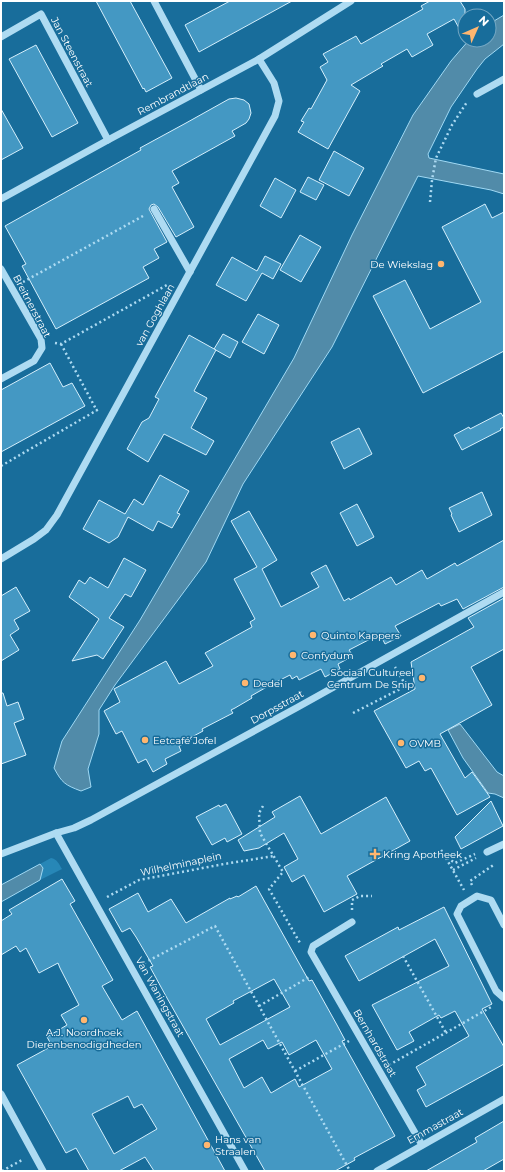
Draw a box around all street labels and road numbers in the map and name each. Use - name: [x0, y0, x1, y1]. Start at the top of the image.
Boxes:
- street label: Jan Steenstraat: [48, 14, 96, 89]
- street label: Rembrandtlaan: [135, 70, 211, 118]
- street label: Breitnerstraat: [10, 272, 54, 340]
- street label: van Goghlaan: [132, 282, 178, 348]
- street label: Dorpsstraat: [248, 687, 306, 727]
- street label: Wilhelminaplein: [139, 849, 223, 879]
- street label: Van Waningstraat: [133, 955, 187, 1039]
- street label: Bernhardstraat: [350, 1007, 400, 1079]
- street label: Emmastraat: [405, 1105, 465, 1147]

